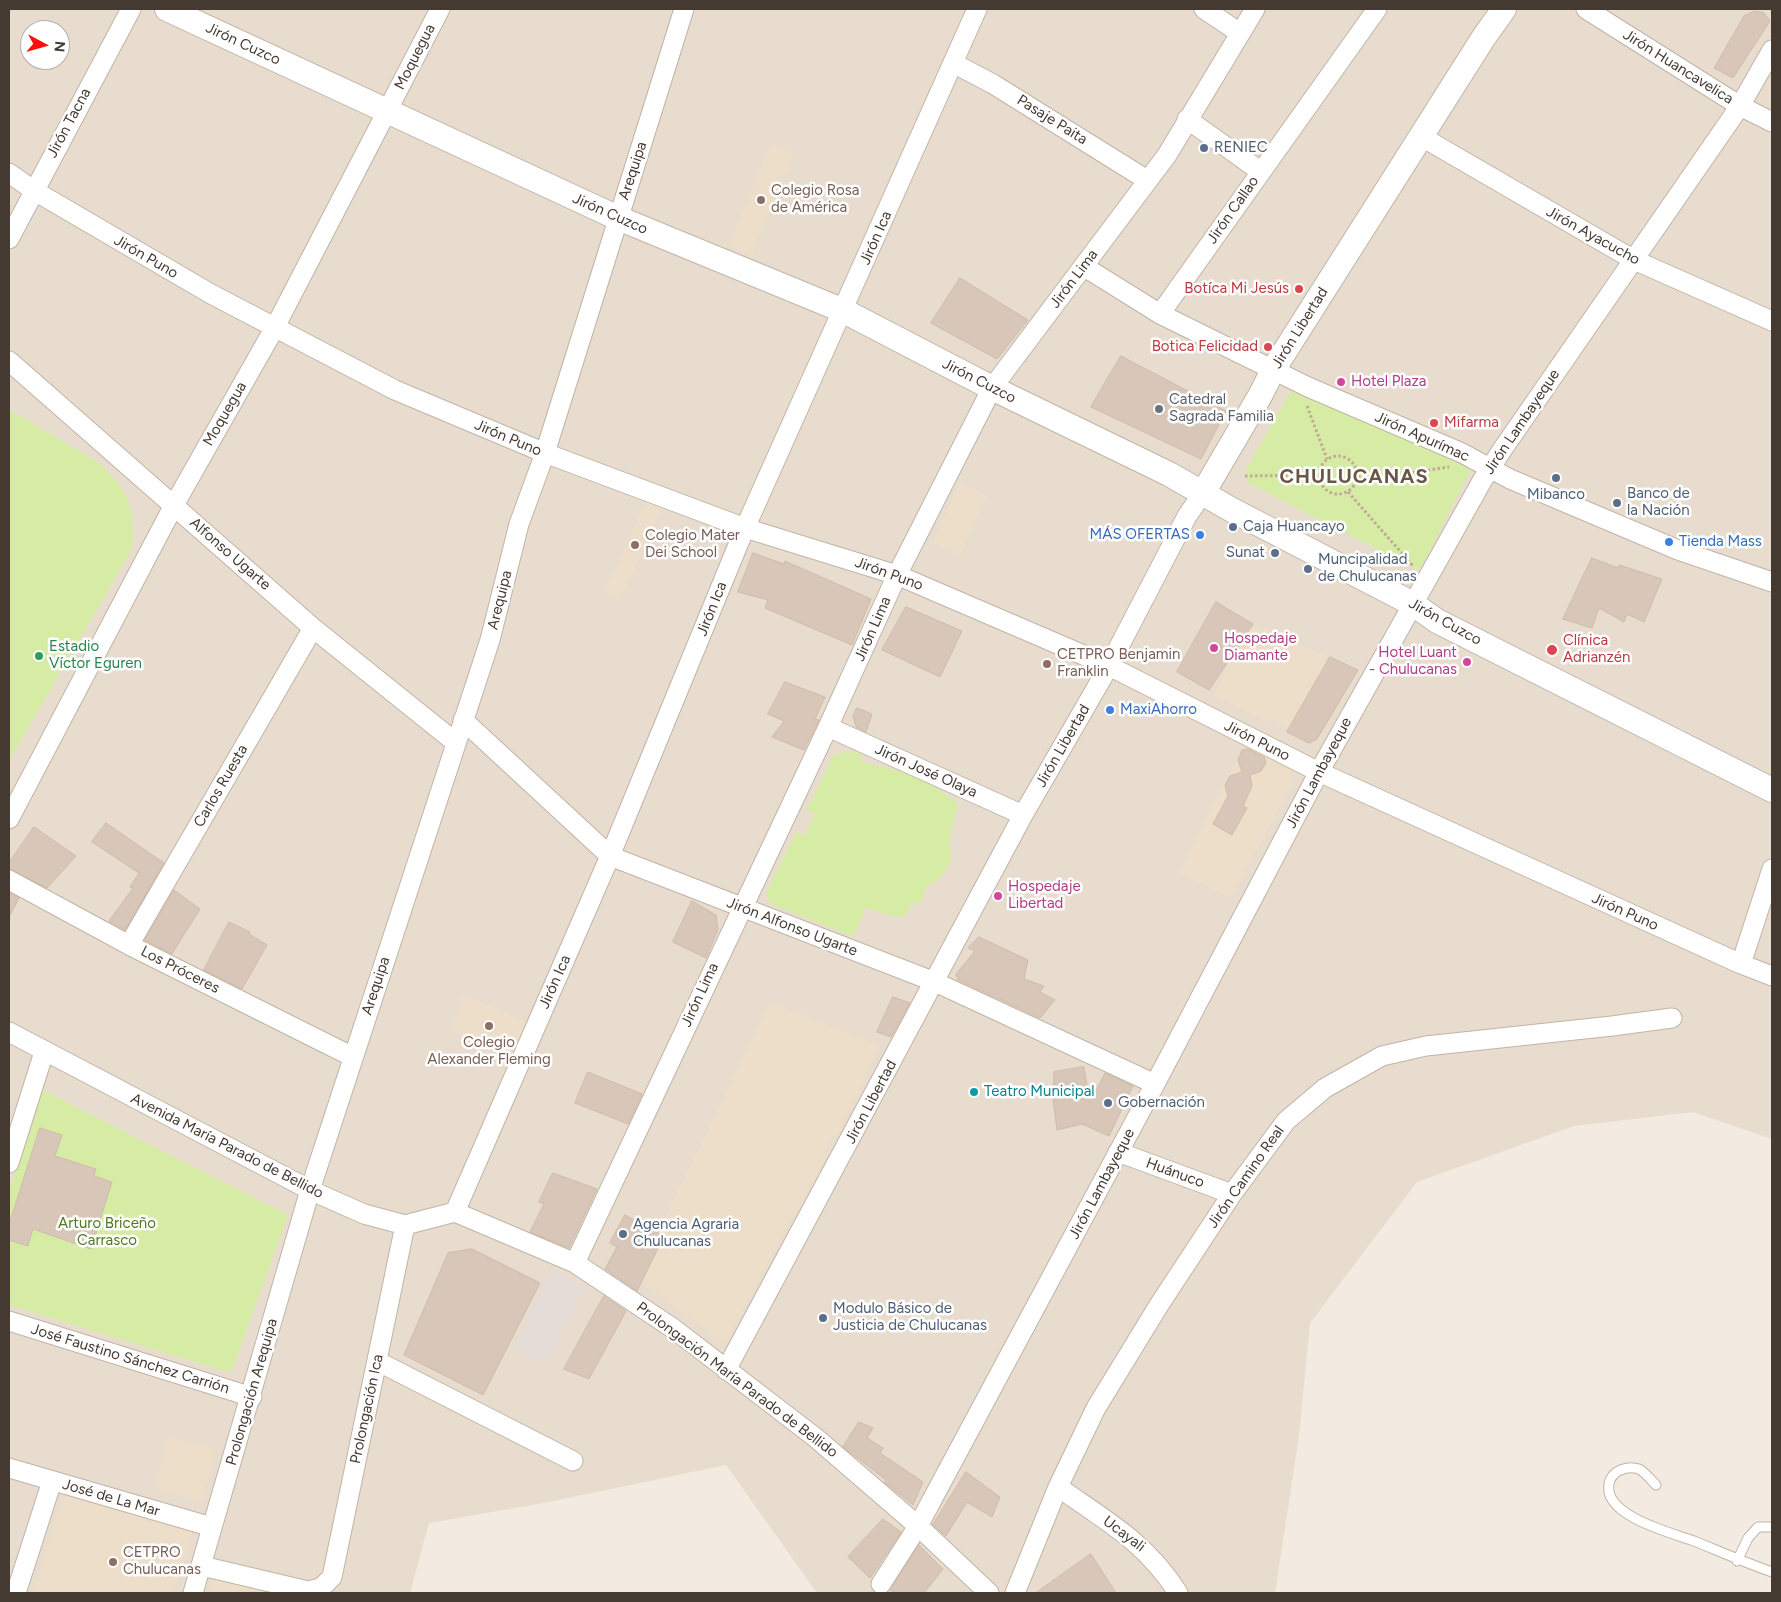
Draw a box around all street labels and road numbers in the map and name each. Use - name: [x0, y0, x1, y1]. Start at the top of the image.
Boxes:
- street label: Jirón Cuzco: [203, 19, 283, 69]
- street label: Moquegua: [391, 21, 439, 93]
- street label: Jirón Huancavelica: [1619, 26, 1737, 108]
- street label: Jirón Tacna: [43, 85, 95, 161]
- street label: Pasaje Paita: [1013, 91, 1091, 149]
- street label: Arequipa: [615, 139, 651, 203]
- street label: Jirón Callao: [1203, 173, 1263, 247]
- street label: Jirón Cuzco: [570, 189, 650, 239]
- street label: Jirón Ayacucho: [1543, 203, 1643, 269]
- street label: Jirón Ica: [856, 208, 896, 268]
- street label: Jirón Puno: [111, 231, 181, 283]
- street label: Jirón Lima: [1046, 246, 1102, 312]
- street label: Jirón Libertad: [1268, 284, 1332, 372]
- street label: Jirón Cuzco: [939, 355, 1019, 407]
- street label: Jirón Lambayeque: [1480, 366, 1564, 478]
- street label: Moquegua: [199, 379, 251, 449]
- street label: Jirón Apurímac: [1372, 408, 1472, 466]
- street label: Jirón Puno: [472, 416, 544, 460]
- street label: Alfonso Ugarte: [186, 514, 274, 594]
- street label: Jirón Puno: [853, 553, 925, 595]
- street label: Arequipa: [484, 568, 516, 632]
- street label: Jirón Ica: [693, 579, 731, 639]
- street label: Jirón Lima: [851, 594, 895, 664]
- street label: Jirón Cuzco: [1405, 595, 1485, 649]
- street label: Jirón Libertad: [1032, 701, 1094, 791]
- street label: Jirón Lambayeque: [1282, 715, 1356, 831]
- street label: Jirón Puno: [1221, 717, 1293, 765]
- street label: Jirón José Olaya: [872, 740, 980, 802]
- street label: Carlos Ruesta: [190, 741, 252, 831]
- street label: Jirón Puno: [1589, 889, 1661, 935]
- street label: Jirón Alfonso Ugarte: [724, 894, 860, 960]
- street label: Los Próceres: [138, 942, 222, 998]
- street label: Jirón Ica: [535, 952, 575, 1012]
- street label: Arequipa: [358, 954, 394, 1018]
- street label: Jirón Lima: [677, 960, 723, 1030]
- street label: Jirón Libertad: [841, 1057, 901, 1147]
- street label: Avenida María Parado de Bellido: [128, 1089, 326, 1203]
- street label: Jirón Camino Real: [1204, 1122, 1288, 1232]
- street label: Jirón Lambayeque: [1065, 1126, 1139, 1242]
- street label: Huánuco: [1143, 1154, 1207, 1192]
- street label: Prolongación María Parado de Bellido: [633, 1298, 841, 1462]
- street label: Prolongación Arequipa: [222, 1316, 282, 1468]
- street label: José Faustino Sánchez Carrión: [29, 1320, 231, 1398]
- street label: Prolongación Ica: [347, 1353, 387, 1465]
- street label: José de La Mar: [60, 1475, 162, 1521]
- street label: Ucayali: [1099, 1512, 1149, 1556]

